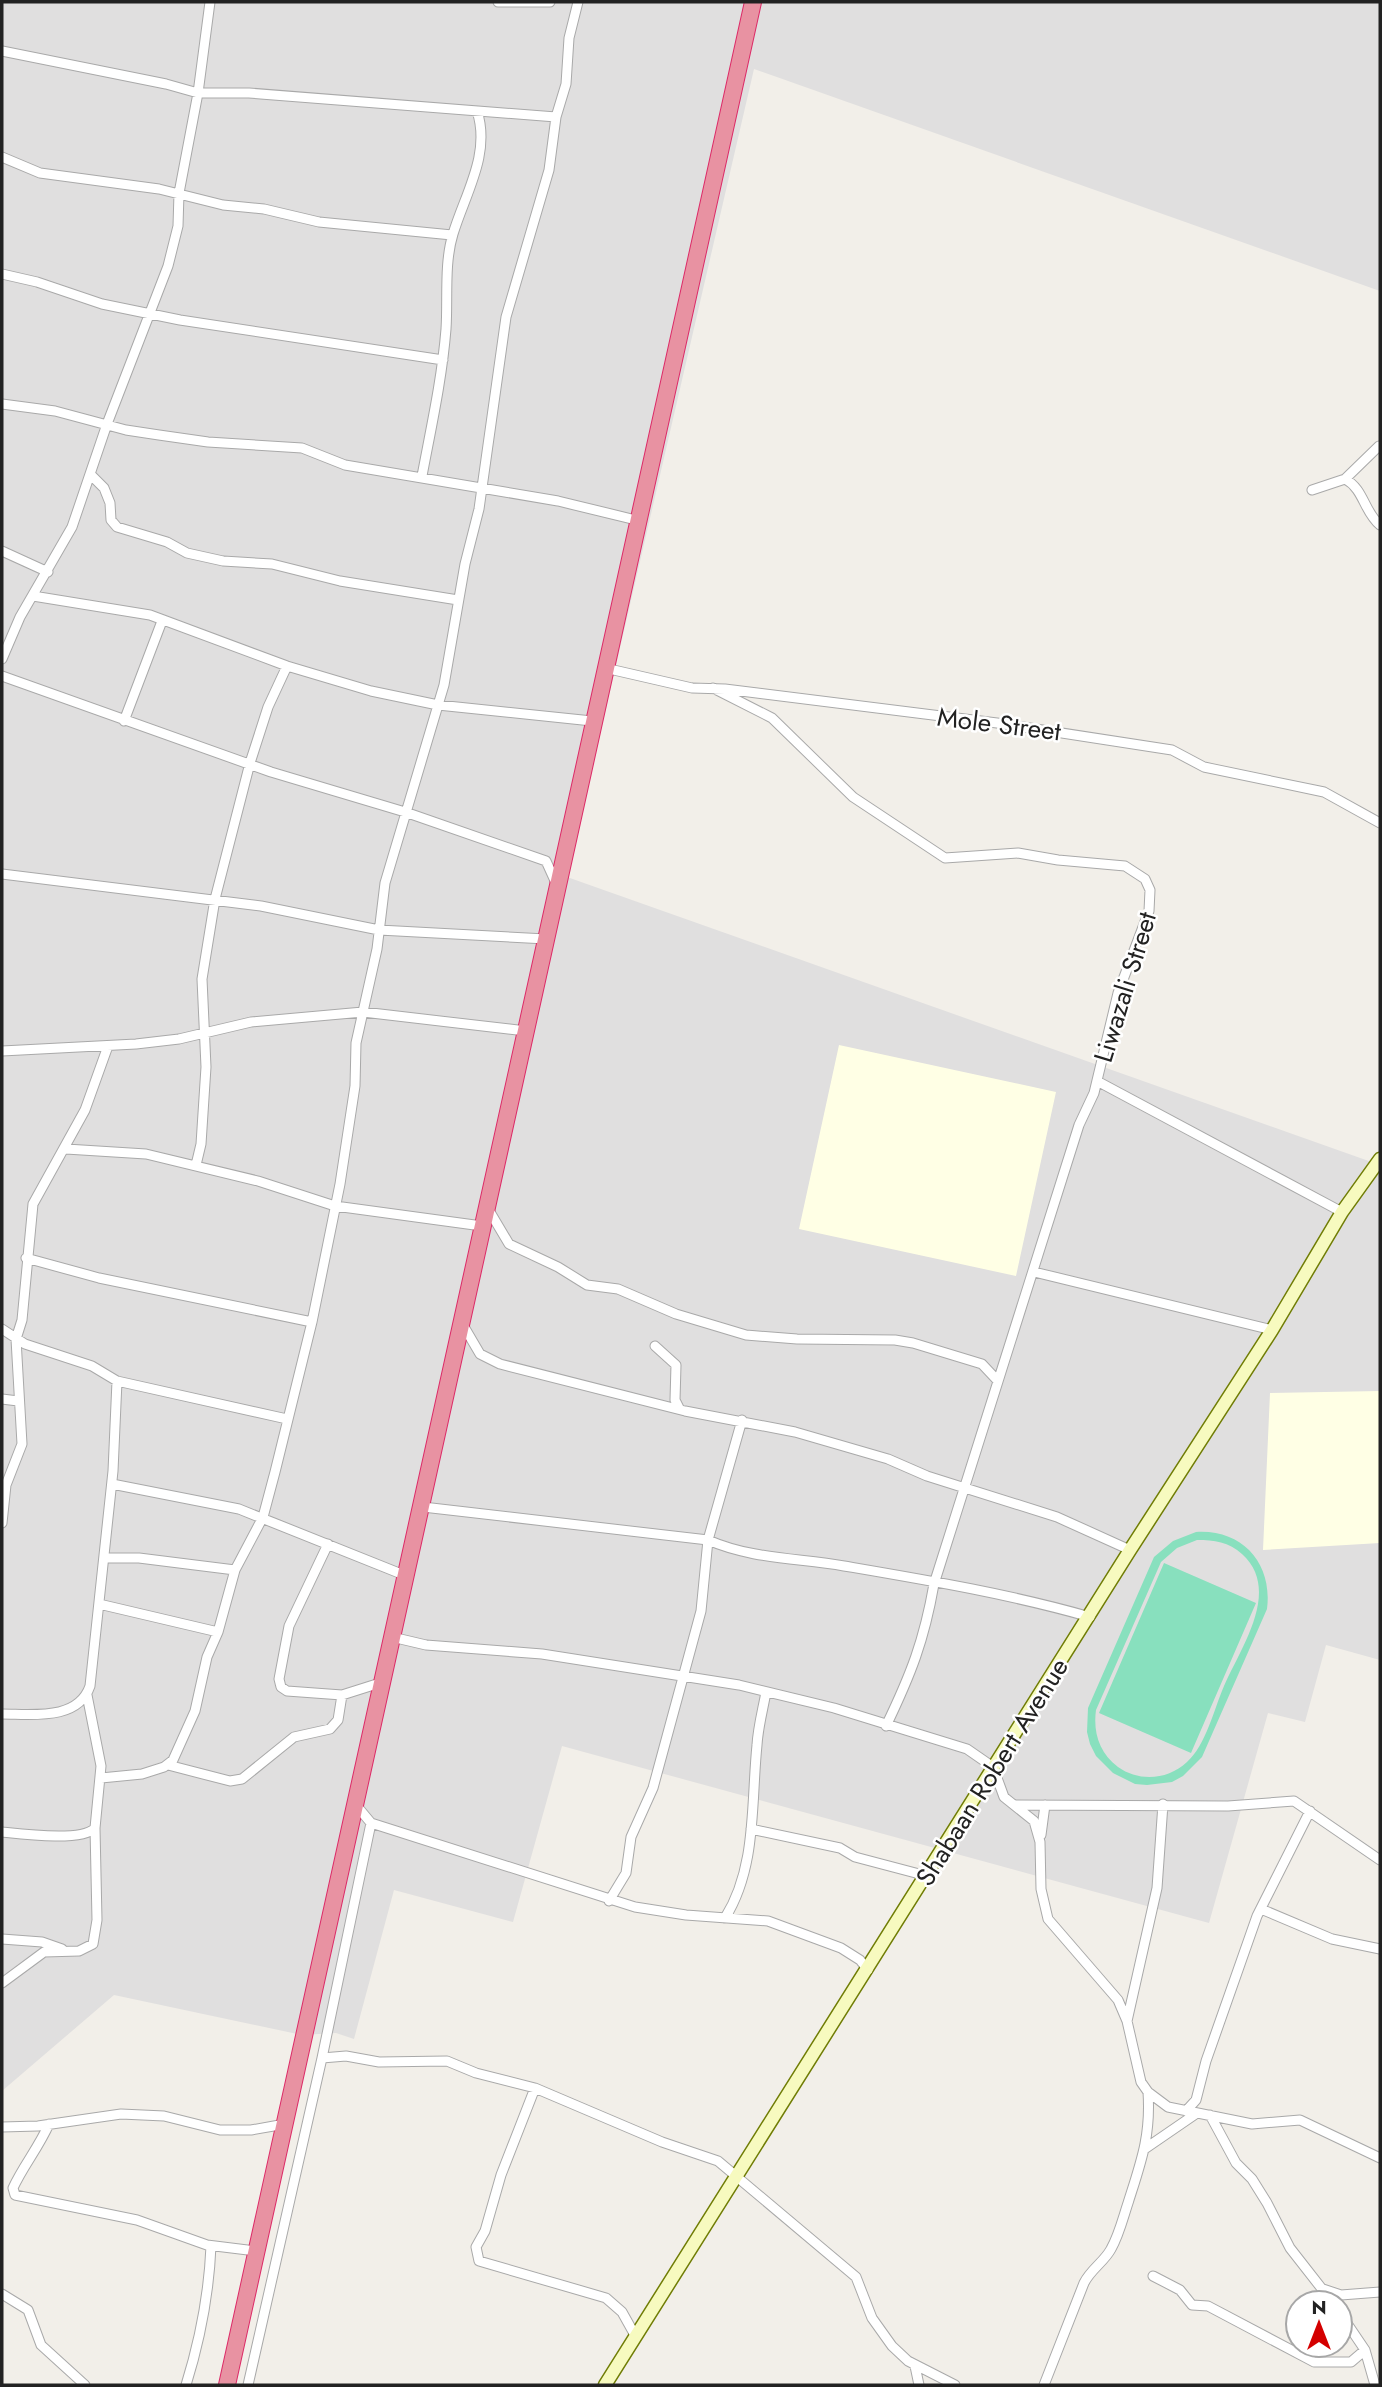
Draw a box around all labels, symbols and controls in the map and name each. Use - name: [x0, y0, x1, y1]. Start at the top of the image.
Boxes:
- street label: Mole Street: [935, 698, 1064, 751]
- street label: Liwazali Street: [1084, 906, 1166, 1067]
- street label: Shabaan Robert Avenue: [906, 1651, 1078, 1893]
- north arrow: [1284, 2289, 1354, 2359]
- text: N: [1311, 2294, 1327, 2321]

